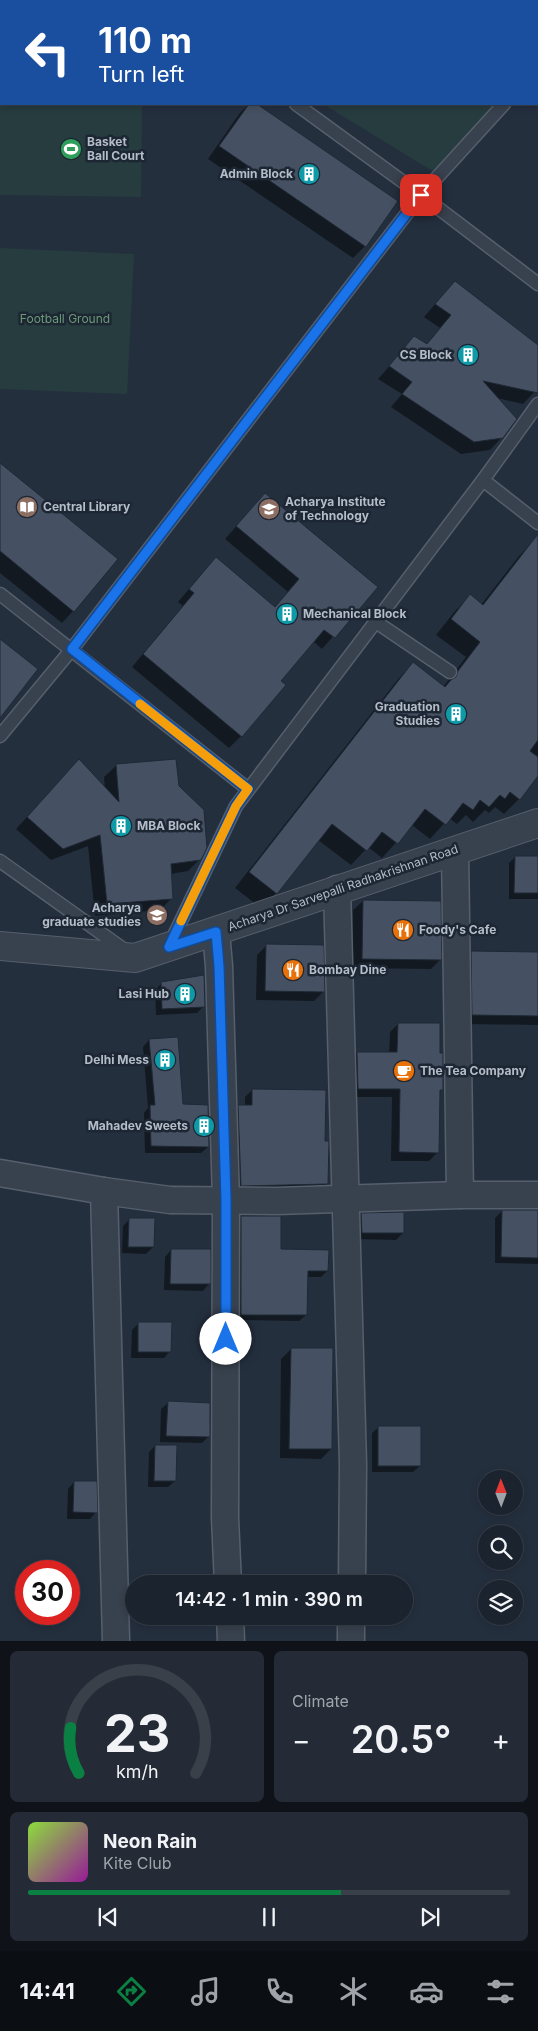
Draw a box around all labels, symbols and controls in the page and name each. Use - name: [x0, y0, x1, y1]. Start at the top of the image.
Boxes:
- text: 110 m: [98, 19, 192, 61]
- icon: left: [15, 20, 80, 85]
- text: Turn left: [98, 61, 184, 87]
- place label: Basket Ball Court: [87, 134, 145, 163]
- sports icon: Basket Ball Court: [59, 137, 83, 161]
- building icon: Admin Block: [297, 162, 321, 186]
- place label: Admin Block: [220, 166, 293, 181]
- pin: [400, 174, 442, 216]
- icon: arrive: [407, 181, 435, 209]
- park label: Football Ground: [20, 311, 110, 326]
- building icon: CS Block: [456, 343, 480, 367]
- place label: CS Block: [400, 347, 452, 362]
- place label: Acharya Institute of Technology: [285, 494, 386, 523]
- library icon: Central Library: [15, 495, 39, 519]
- school or university icon: Acharya Institute of Technology: [257, 497, 281, 521]
- place label: Central Library: [43, 499, 131, 514]
- building icon: Mechanical Block: [275, 602, 299, 626]
- place label: Mechanical Block: [303, 606, 406, 621]
- place label: Graduation Studies: [375, 699, 440, 728]
- building icon: Graduation Studies: [444, 702, 468, 726]
- building icon: MBA Block: [109, 814, 133, 838]
- place label: MBA Block: [137, 818, 201, 833]
- street label: Acharya Dr Sarvepalli Radhakrishnan Road: [226, 841, 460, 934]
- place label: Acharya graduate studies: [42, 900, 141, 929]
- school or university icon: Acharya graduate studies: [145, 903, 169, 927]
- restaurant icon: Foody's Cafe: [391, 918, 415, 942]
- place label: Foody's Cafe: [419, 922, 496, 937]
- restaurant icon: Bombay Dine: [281, 958, 305, 982]
- place label: Bombay Dine: [309, 962, 386, 977]
- building icon: Lasi Hub: [173, 982, 197, 1006]
- place label: Lasi Hub: [118, 986, 169, 1001]
- building icon: Delhi Mess: [153, 1048, 177, 1072]
- place label: Delhi Mess: [85, 1052, 149, 1067]
- cafe icon: The Tea Company: [392, 1059, 416, 1083]
- place label: The Tea Company: [420, 1063, 527, 1078]
- building icon: Mahadev Sweets: [192, 1114, 216, 1138]
- place label: Mahadev Sweets: [88, 1118, 188, 1133]
- position arrow: [199, 1312, 251, 1364]
- north arrow: [478, 1470, 522, 1515]
- map controls: [478, 1470, 523, 1625]
- button: search: [478, 1525, 523, 1570]
- speed limit sign: 30: [15, 1560, 80, 1625]
- button: layers: [478, 1580, 523, 1625]
- text: 14:42 · 1 min · 390 m: [175, 1588, 363, 1611]
- text: Climate: [292, 1691, 349, 1711]
- text: 23: [104, 1702, 170, 1765]
- text: 20.5°: [351, 1716, 451, 1762]
- text: −: [292, 1723, 311, 1757]
- text: +: [491, 1723, 510, 1757]
- text: km/h: [116, 1761, 158, 1782]
- text: Neon Rain: [103, 1830, 197, 1853]
- text: Kite Club: [103, 1853, 172, 1873]
- icon: previous: [94, 1903, 122, 1931]
- icon: pause: [255, 1903, 283, 1931]
- icon: next: [416, 1903, 444, 1931]
- icon: directions: [114, 1974, 149, 2009]
- icon: music: [188, 1974, 223, 2009]
- icon: phone: [262, 1974, 297, 2009]
- icon: climate: [336, 1974, 371, 2009]
- icon: car: [409, 1974, 444, 2009]
- icon: filters: [483, 1974, 518, 2009]
- text: 14:41: [19, 1978, 75, 2004]

